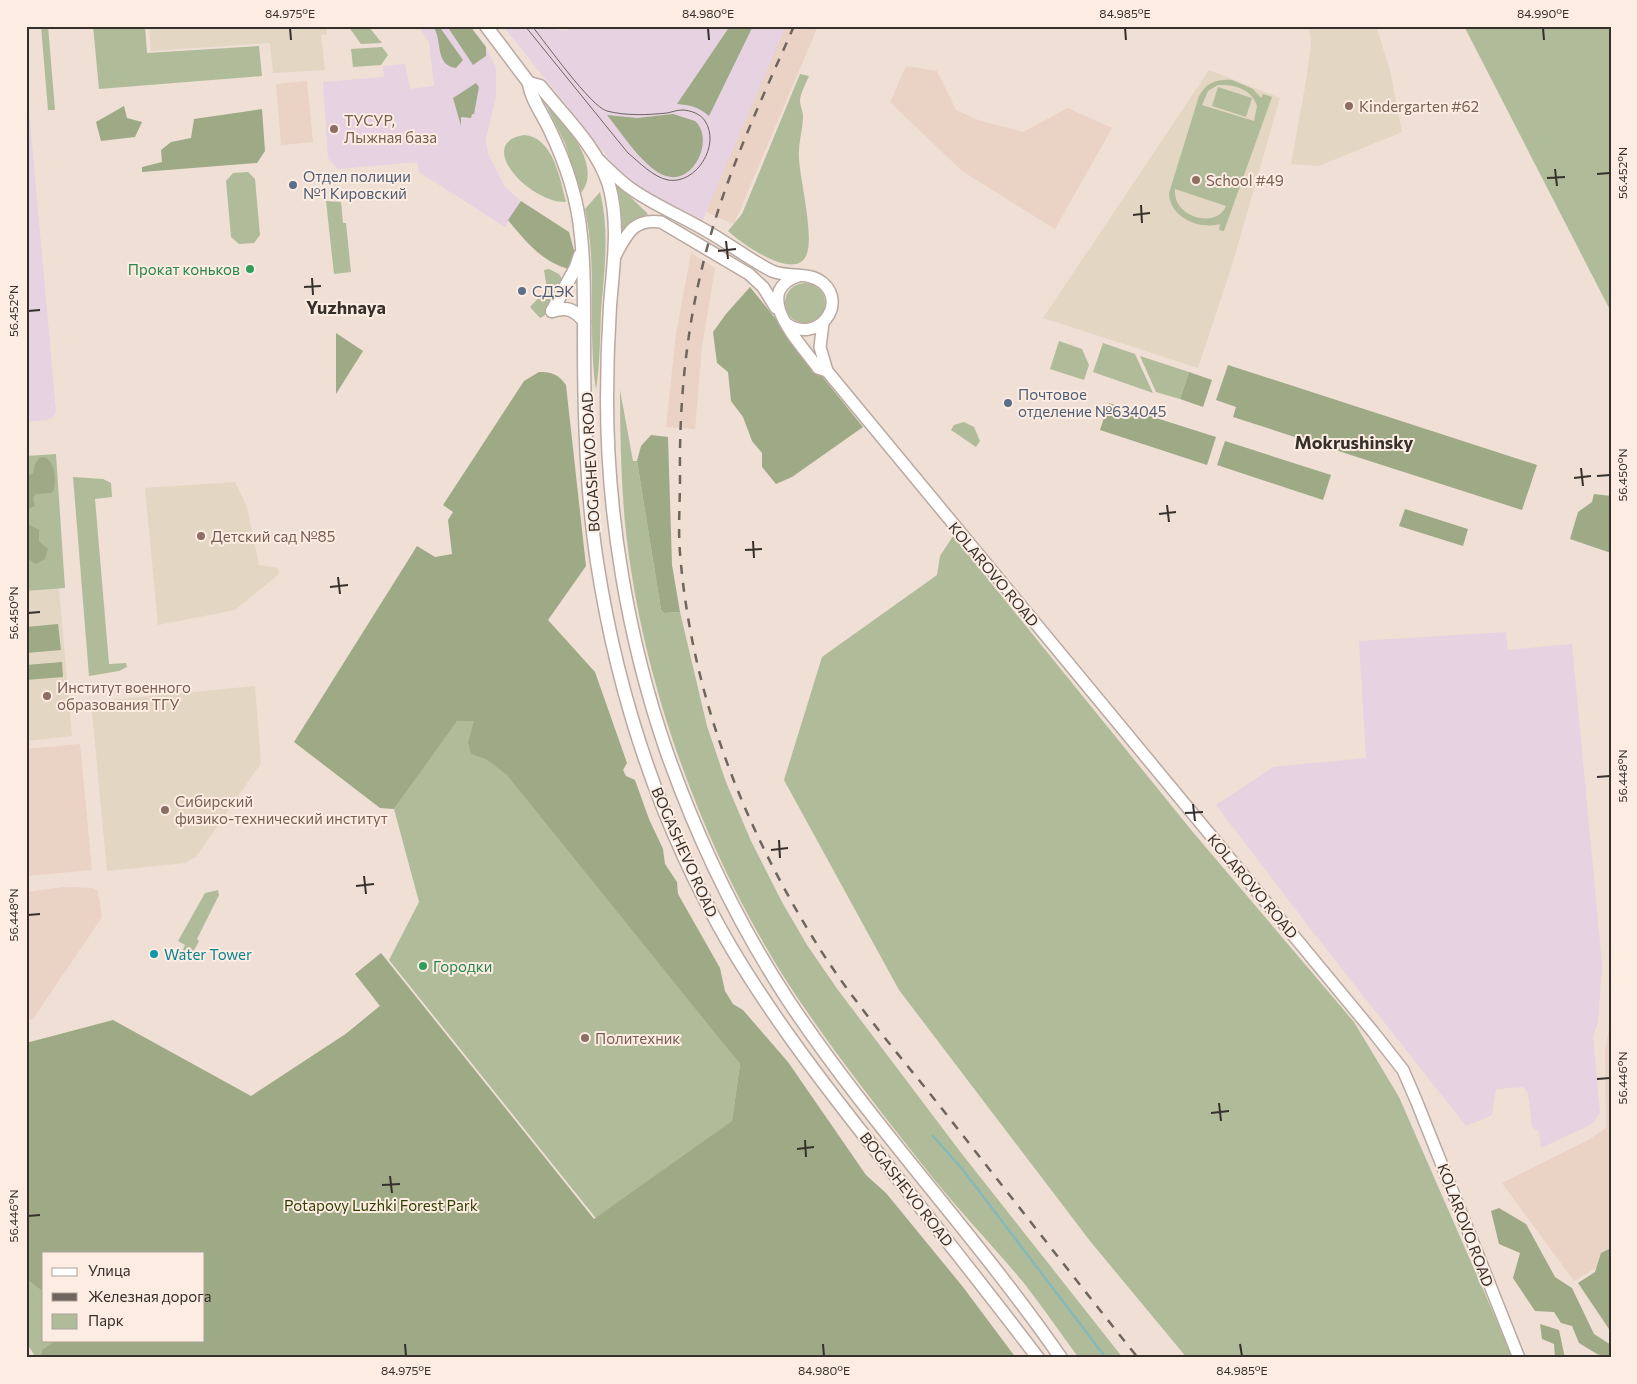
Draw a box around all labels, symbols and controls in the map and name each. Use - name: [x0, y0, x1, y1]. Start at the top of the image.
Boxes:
- text: 84.975°E: [265, 6, 315, 20]
- text: 84.980°E: [682, 6, 734, 20]
- text: 84.985°E: [1099, 6, 1151, 20]
- text: 84.990°E: [1517, 6, 1569, 20]
- place label: Kindergarten #62: [1359, 97, 1479, 115]
- marker: Kindergarten #62: [1343, 100, 1355, 112]
- place label: ТУСУР, Лыжная база: [344, 111, 437, 146]
- marker: ТУСУР, Лыжная база: [328, 123, 340, 135]
- text: 56.452°N: [1615, 147, 1629, 199]
- place label: Отдел полиции №1 Кировский: [303, 167, 411, 202]
- place label: School #49: [1206, 171, 1284, 189]
- marker: School #49: [1190, 174, 1202, 186]
- marker: Отдел полиции №1 Кировский: [287, 179, 299, 191]
- place label: Прокат коньков: [128, 260, 240, 278]
- marker: Прокат коньков: [244, 263, 256, 275]
- place label: СДЭК: [532, 282, 574, 300]
- text: 56.452°N: [6, 285, 20, 337]
- marker: СДЭК: [516, 285, 528, 297]
- district label: Yuzhnaya: [306, 296, 386, 318]
- place label: Почтовое отделение №634045: [1018, 385, 1166, 420]
- street label: BOGASHEVO ROAD: [577, 391, 603, 533]
- marker: Почтовое отделение №634045: [1002, 397, 1014, 409]
- district label: Mokrushinsky: [1295, 431, 1414, 453]
- text: 56.450°N: [1615, 448, 1629, 502]
- street label: KOLAROVO ROAD: [945, 518, 1043, 630]
- place label: Детский сад №85: [211, 527, 335, 545]
- marker: Детский сад №85: [195, 530, 207, 542]
- text: 56.450°N: [6, 586, 20, 640]
- place label: Институт военного образования ТГУ: [57, 678, 191, 713]
- marker: Институт военного образования ТГУ: [41, 690, 53, 702]
- text: 56.448°N: [1615, 750, 1629, 802]
- street label: BOGASHEVO ROAD: [648, 784, 722, 920]
- place label: Сибирский физико-технический институт: [175, 792, 388, 827]
- marker: Сибирский физико-технический институт: [159, 804, 171, 816]
- street label: KOLAROVO ROAD: [1204, 830, 1302, 942]
- text: 56.448°N: [6, 889, 20, 941]
- place label: Water Tower: [164, 945, 252, 963]
- marker: Water Tower: [148, 948, 160, 960]
- place label: Городки: [433, 957, 492, 975]
- marker: Городки: [417, 960, 429, 972]
- place label: Политехник: [595, 1029, 680, 1047]
- marker: Политехник: [579, 1032, 591, 1044]
- text: 56.446°N: [1615, 1052, 1629, 1104]
- street label: BOGASHEVO ROAD: [857, 1128, 957, 1250]
- street label: KOLAROVO ROAD: [1434, 1161, 1498, 1289]
- text: 56.446°N: [6, 1190, 20, 1242]
- park label: Potapovy Luzhki Forest Park: [284, 1196, 478, 1214]
- legend: [42, 1252, 205, 1342]
- text: Улица: [88, 1261, 130, 1279]
- text: Железная дорога: [88, 1287, 212, 1305]
- text: Парк: [88, 1311, 124, 1329]
- text: 84.975°E: [381, 1363, 431, 1377]
- text: 84.980°E: [798, 1363, 850, 1377]
- text: 84.985°E: [1216, 1363, 1268, 1377]

